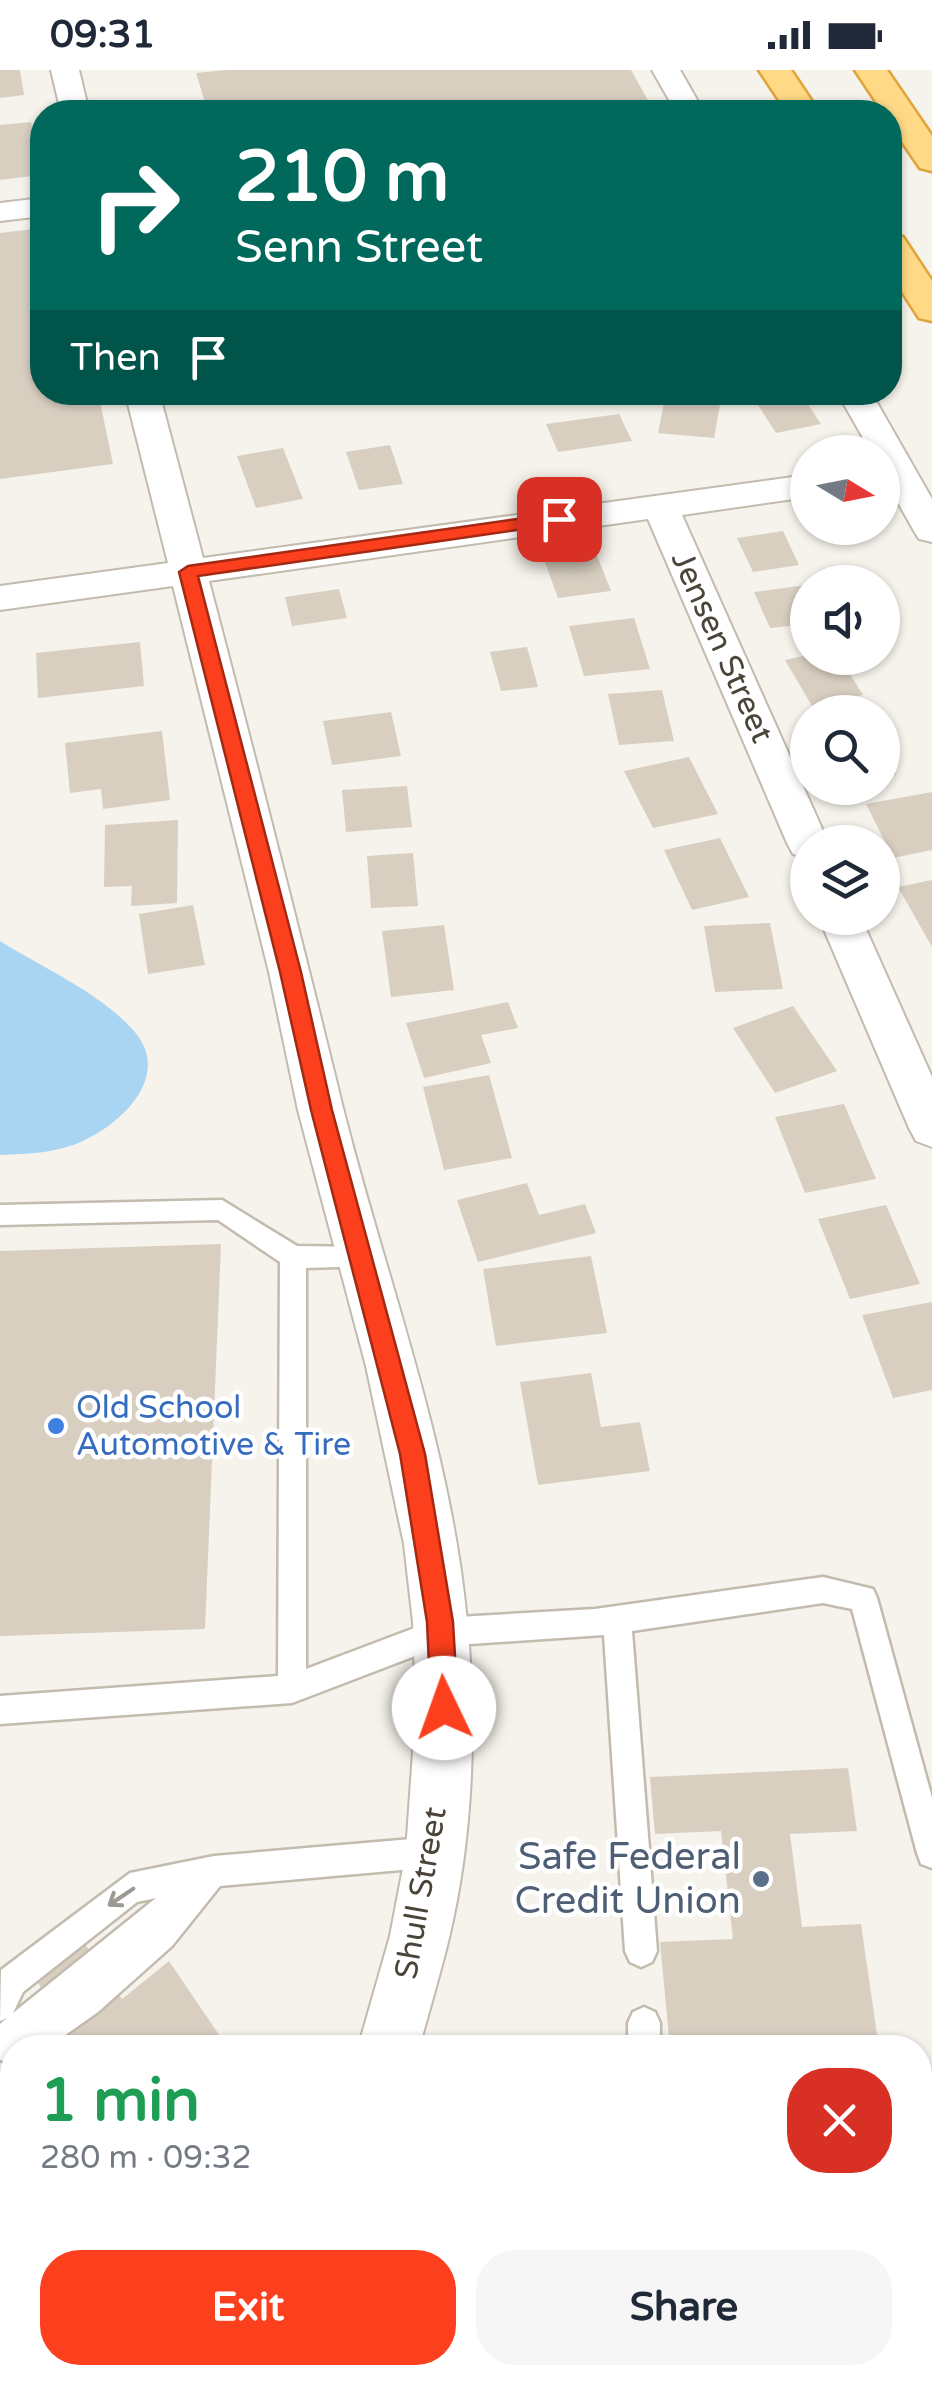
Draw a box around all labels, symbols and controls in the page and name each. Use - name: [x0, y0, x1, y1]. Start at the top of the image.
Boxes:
- text: 09:31: [50, 12, 155, 58]
- text: 210 m: [235, 136, 449, 220]
- icon: right: [70, 140, 200, 270]
- text: Senn Street: [235, 221, 483, 275]
- icon: arrive: [181, 330, 236, 385]
- text: Then: [70, 335, 161, 381]
- north arrow: [790, 435, 900, 545]
- map controls: [790, 435, 900, 935]
- pin: [517, 477, 602, 562]
- icon: arrive: [532, 492, 587, 547]
- street label: Jensen Street: [663, 546, 781, 748]
- button: sound: [790, 565, 900, 675]
- button: search: [790, 695, 900, 805]
- button: layers: [790, 825, 900, 935]
- place label: Old School Automotive & Tire: [76, 1389, 351, 1464]
- marker: Old School Automotive & Tire: [45, 1415, 67, 1437]
- position arrow: [392, 1656, 496, 1760]
- street label: Shull Street: [387, 1804, 455, 1982]
- place label: Safe Federal Credit Union: [515, 1834, 741, 1924]
- marker: Safe Federal Credit Union: [750, 1868, 772, 1890]
- one-way arrow: [108, 1886, 135, 1907]
- text: 1 min: [40, 2065, 200, 2137]
- button: close: [787, 2068, 892, 2173]
- text: 280 m · 09:32: [40, 2139, 252, 2177]
- button: Exit: [40, 2250, 456, 2365]
- button: Share: [476, 2250, 892, 2365]

